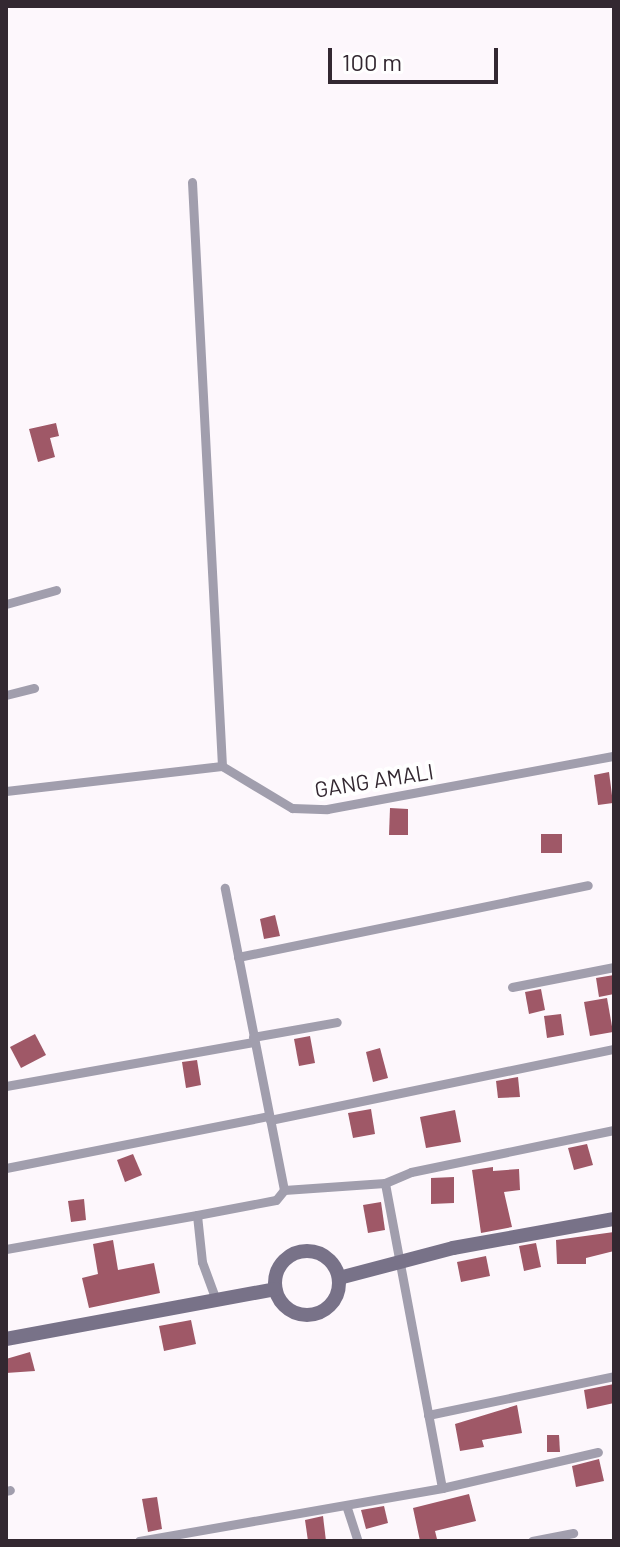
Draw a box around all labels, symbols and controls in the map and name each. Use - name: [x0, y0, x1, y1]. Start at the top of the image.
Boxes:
- scale bar: [332, 32, 502, 82]
- text: 100 m: [342, 47, 402, 76]
- street label: GANG AMALI: [313, 758, 435, 802]

